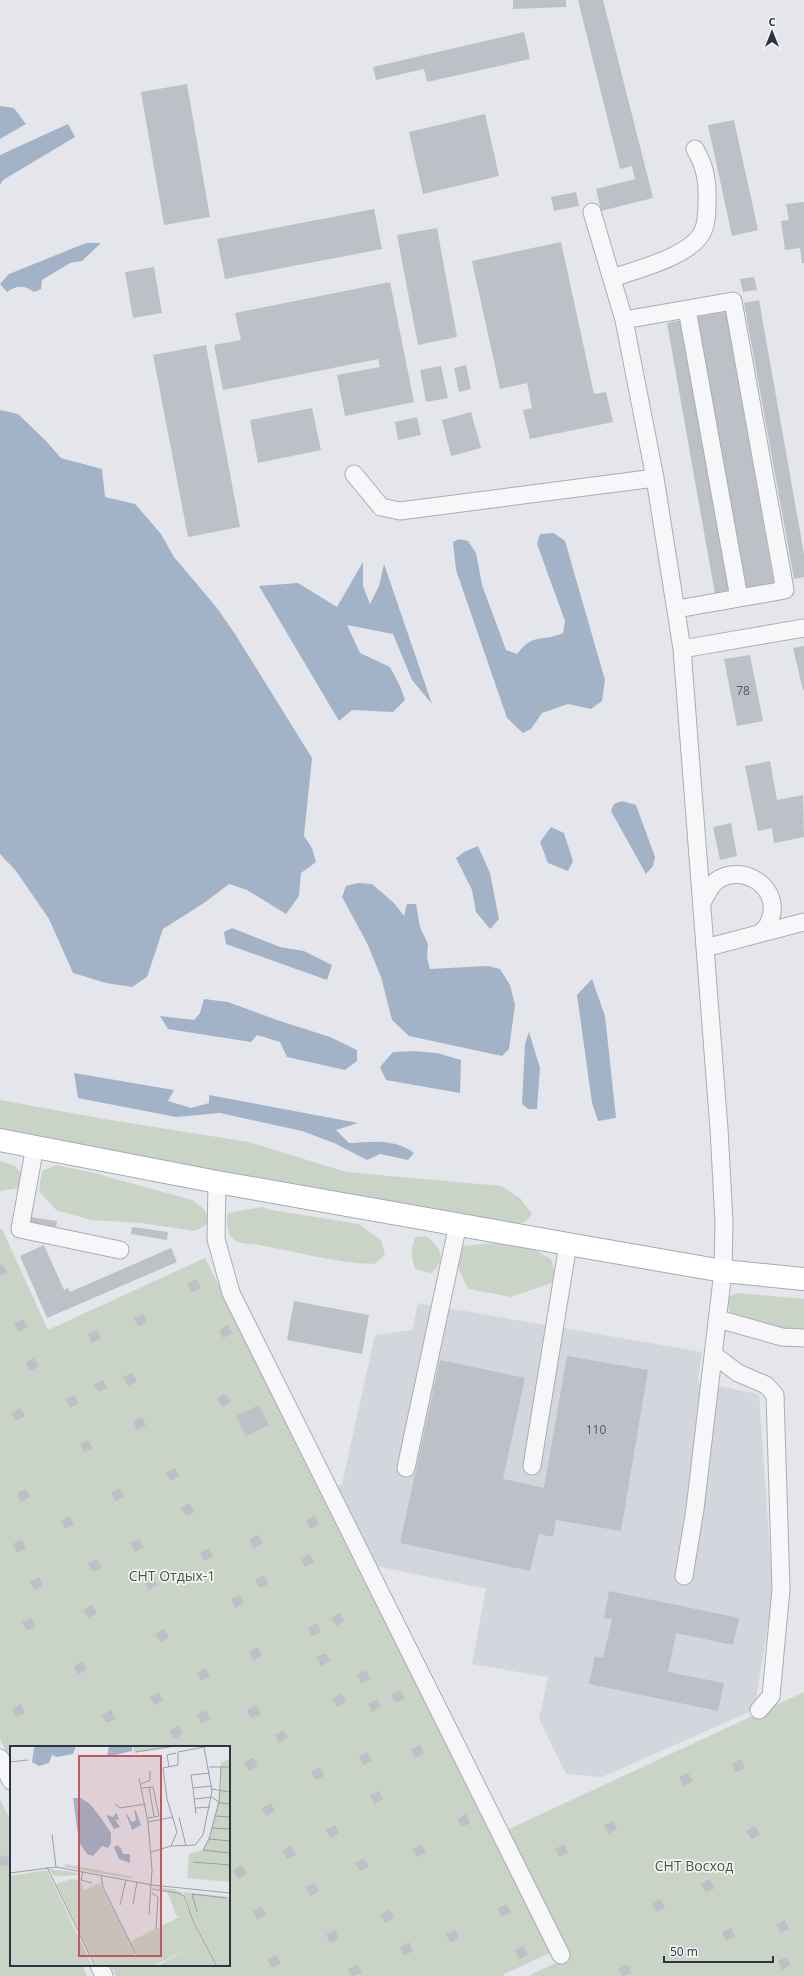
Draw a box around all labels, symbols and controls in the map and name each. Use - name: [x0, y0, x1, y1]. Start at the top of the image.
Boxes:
- north arrow: [752, 12, 792, 52]
- text: С: [768, 14, 776, 29]
- house number: 78: [736, 682, 750, 699]
- house number: 110: [586, 1421, 606, 1438]
- park label: СНТ Отдых-1: [129, 1566, 215, 1585]
- inset map: [10, 1746, 230, 1966]
- park label: СНТ Восход: [655, 1856, 733, 1875]
- scale bar: [664, 1938, 773, 1964]
- text: 50 m: [670, 1943, 698, 1960]

